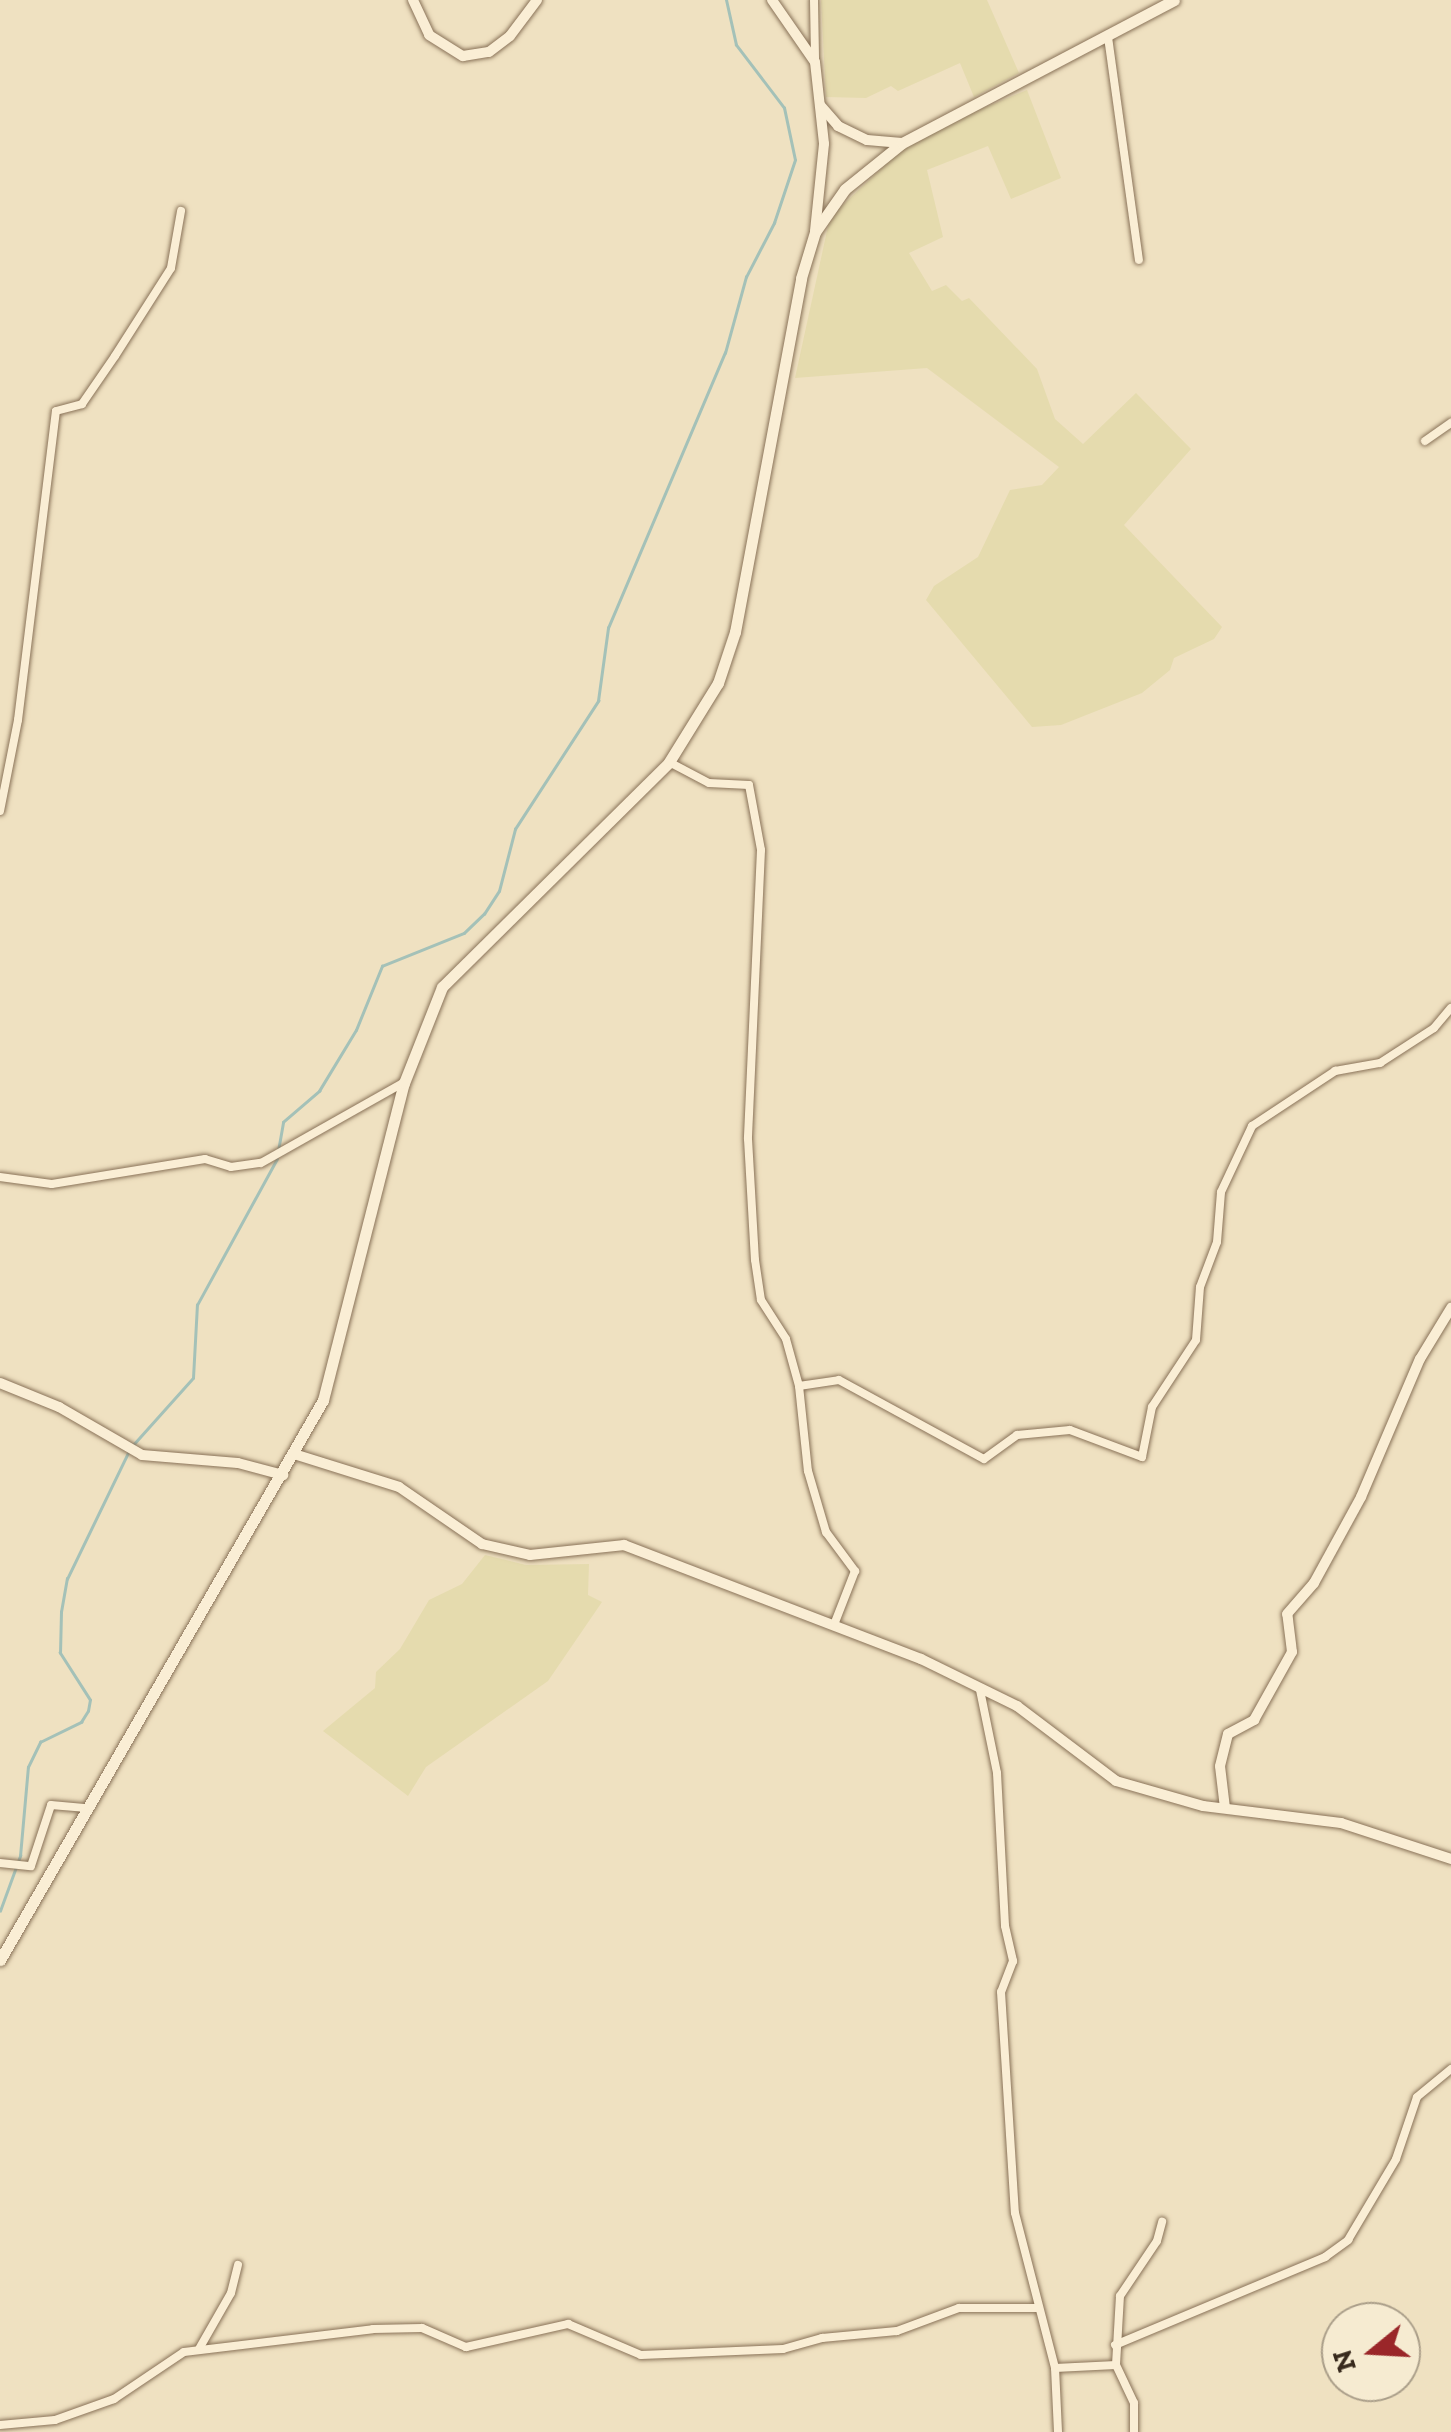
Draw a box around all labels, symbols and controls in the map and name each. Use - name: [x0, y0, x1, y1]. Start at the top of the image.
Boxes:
- north arrow: [1321, 2302, 1421, 2402]
- text: N: [1325, 2346, 1363, 2376]

